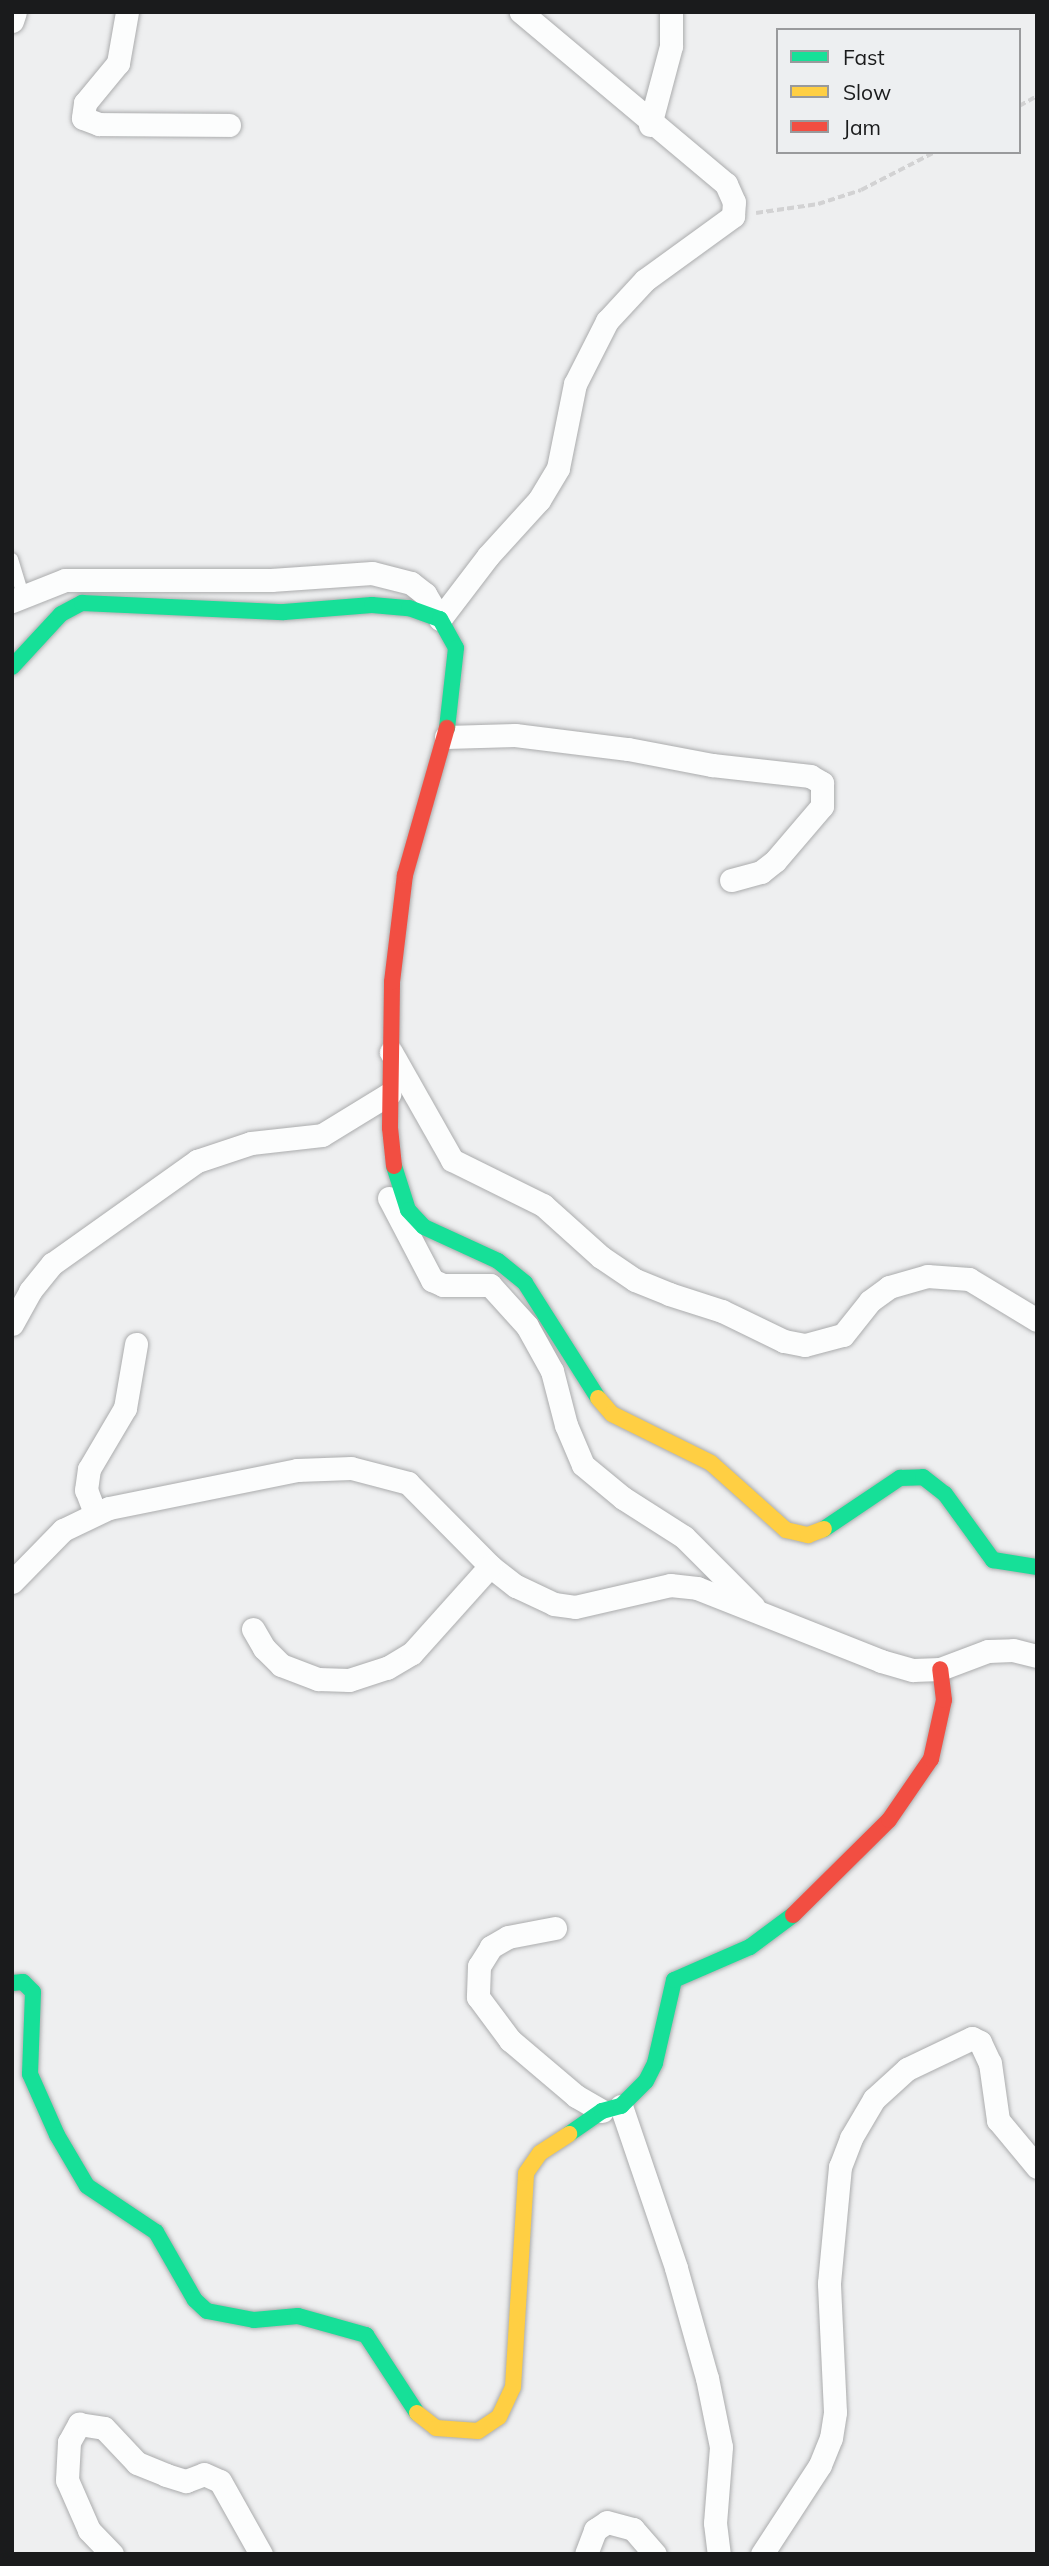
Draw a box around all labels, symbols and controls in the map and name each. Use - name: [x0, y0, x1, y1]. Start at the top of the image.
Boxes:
- legend: [776, 28, 1021, 154]
- text: Fast: [843, 44, 885, 70]
- text: Slow: [843, 79, 891, 105]
- text: Jam: [843, 114, 881, 140]

